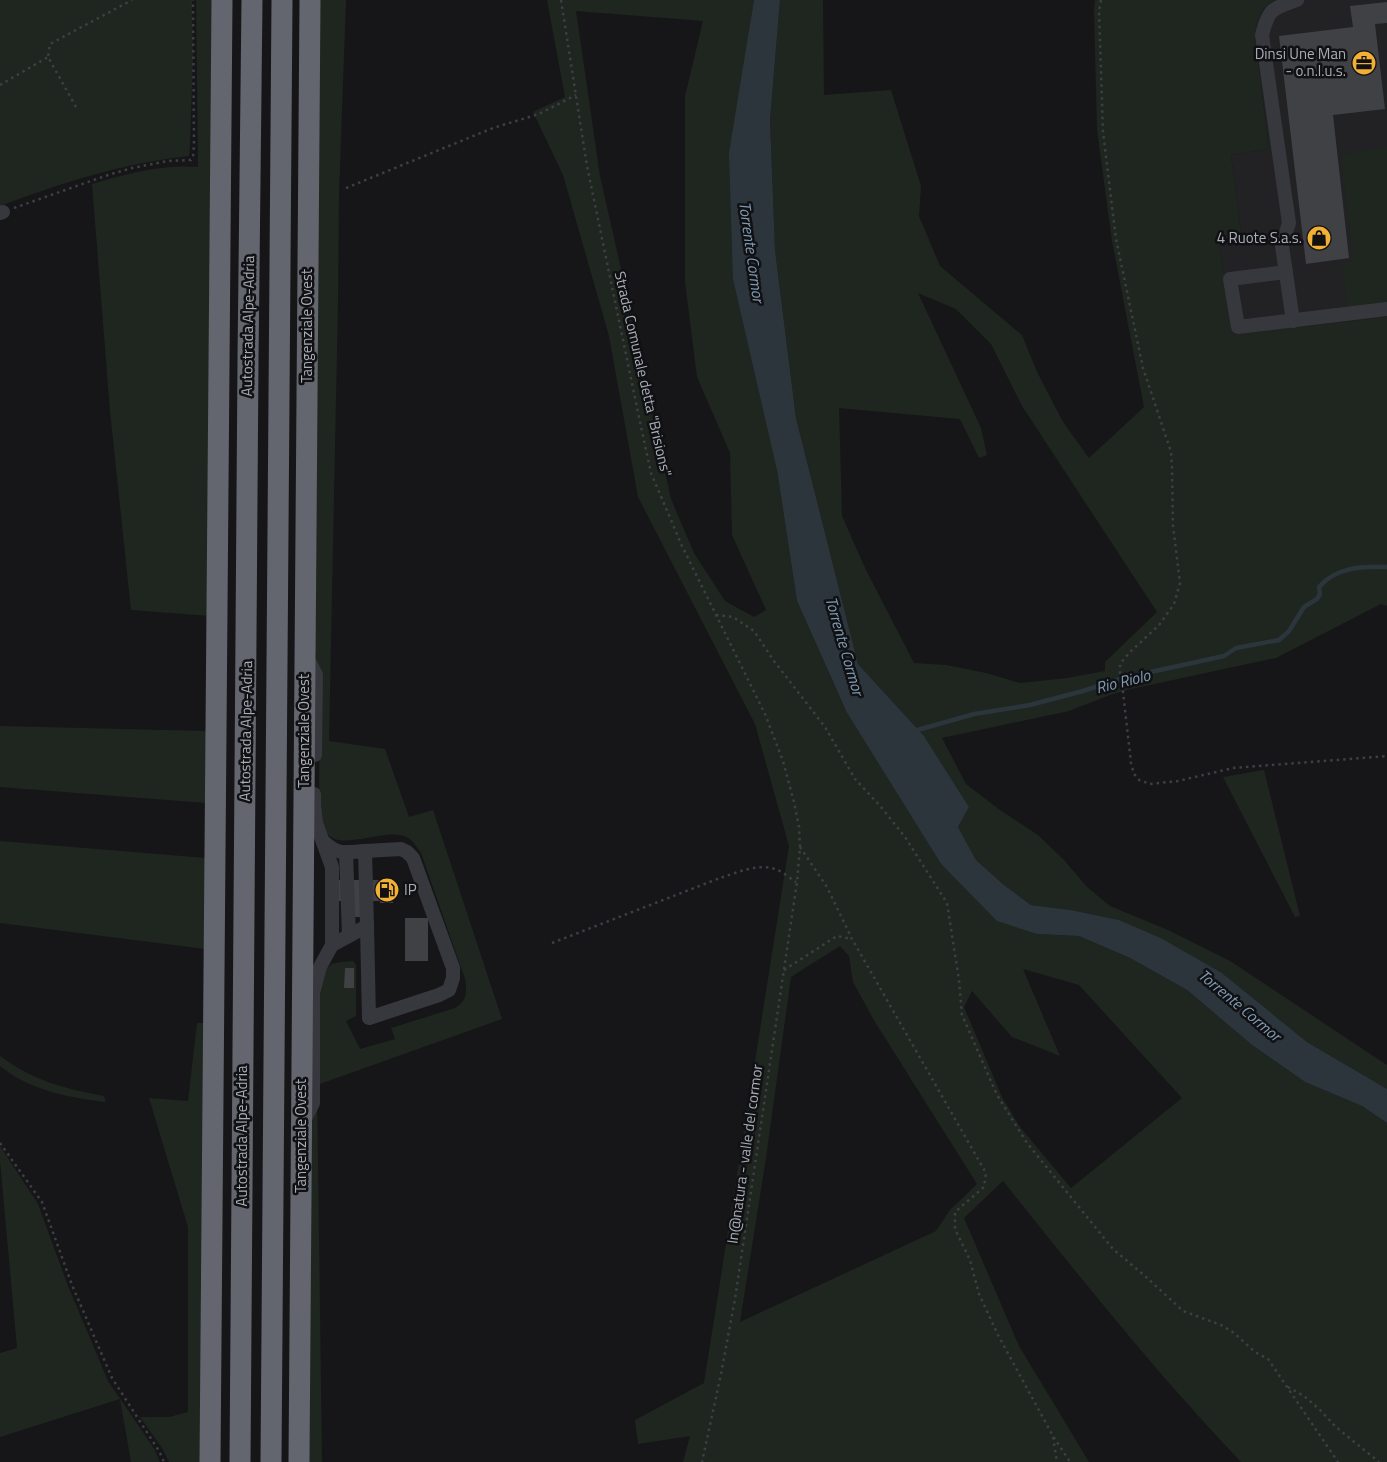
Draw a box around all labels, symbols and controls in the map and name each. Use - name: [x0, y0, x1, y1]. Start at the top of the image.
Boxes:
- place label: Dinsi Une Man - o.n.l.u.s.: [1255, 42, 1346, 82]
- office icon: Dinsi Une Man - o.n.l.u.s.: [1351, 50, 1377, 76]
- water label: Torrente Cormor: [733, 200, 771, 306]
- shop icon: 4 Ruote S.a.s.: [1306, 225, 1332, 251]
- place label: 4 Ruote S.a.s.: [1217, 226, 1302, 249]
- street label: Autostrada Alpe-Adria: [235, 255, 260, 397]
- street label: Tangenziale Ovest: [295, 268, 318, 383]
- street label: Strada Comunale detta "Brisions": [609, 269, 678, 479]
- water label: Torrente Cormor: [819, 594, 871, 700]
- street label: Autostrada Alpe-Adria: [233, 660, 258, 802]
- water label: Rio Riolo: [1093, 662, 1154, 699]
- street label: Tangenziale Ovest: [292, 673, 315, 788]
- fuel station icon: IP: [374, 877, 400, 903]
- place label: IP: [404, 878, 417, 901]
- water label: Torrente Cormor: [1193, 963, 1288, 1048]
- street label: In@natura - valle del cormor: [721, 1063, 768, 1245]
- street label: Autostrada Alpe-Adria: [230, 1065, 253, 1206]
- street label: Tangenziale Ovest: [289, 1078, 312, 1193]

